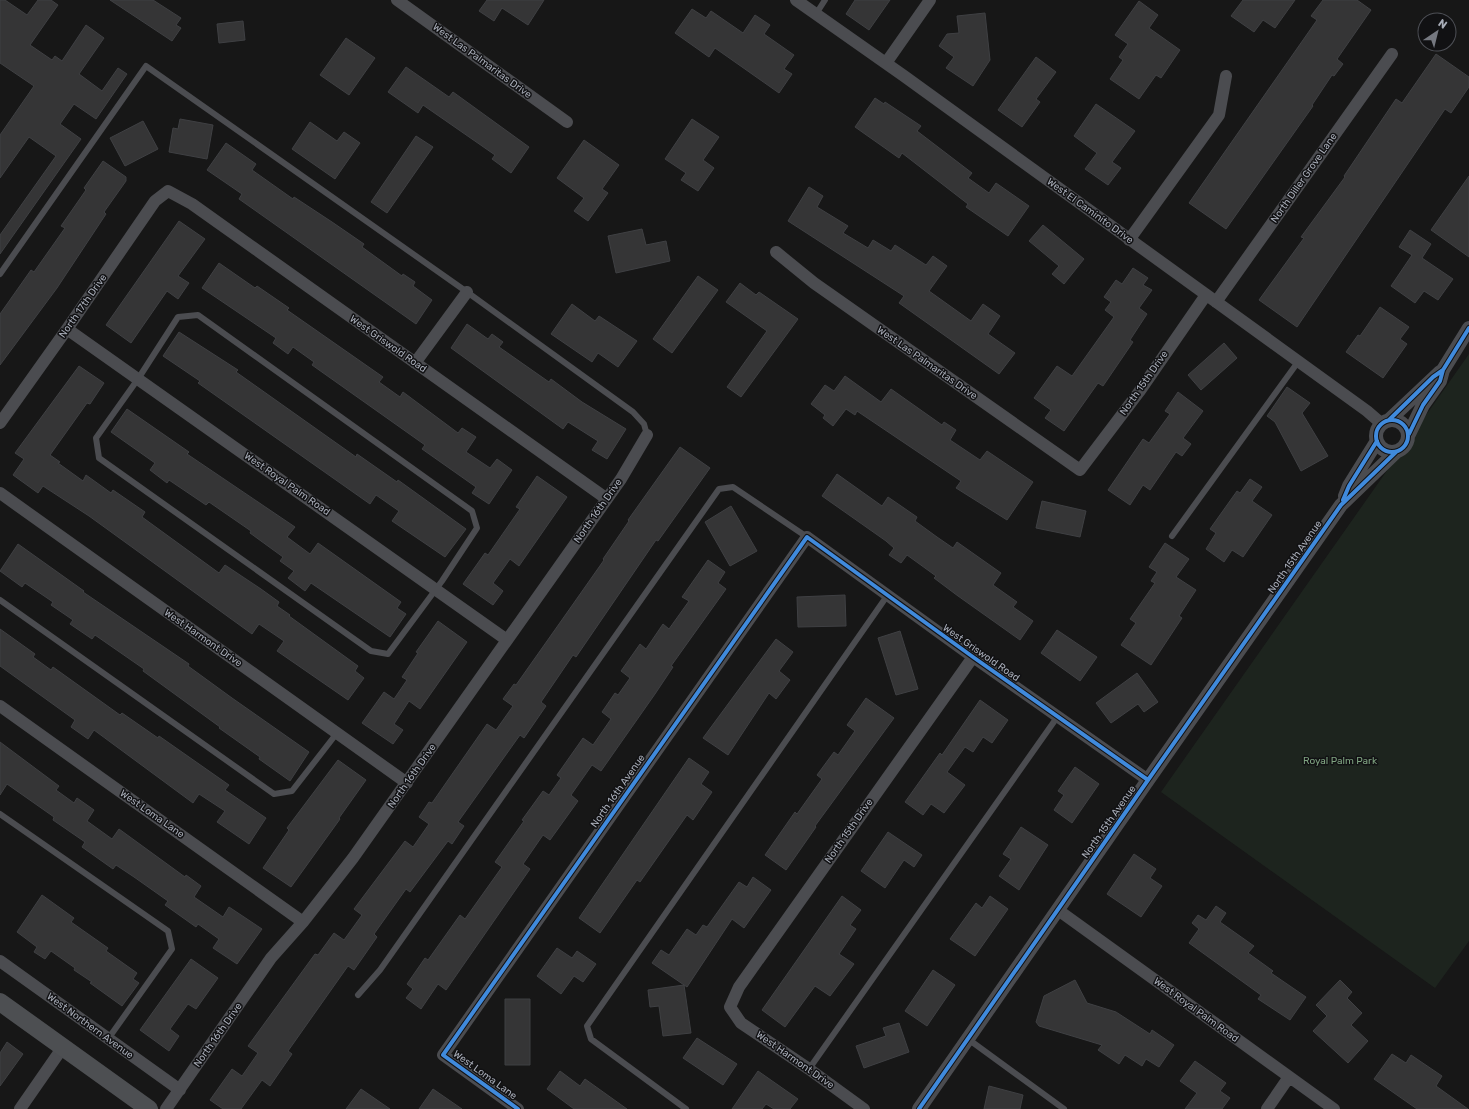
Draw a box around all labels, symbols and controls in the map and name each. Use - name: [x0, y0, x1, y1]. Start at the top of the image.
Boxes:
- north arrow: [1417, 12, 1457, 52]
- text: N: [1435, 17, 1449, 32]
- street label: West Las Palmaritas Drive: [430, 21, 534, 101]
- street label: North Diller Grove Lane: [1268, 130, 1340, 225]
- street label: West El Caminito Drive: [1044, 176, 1136, 247]
- street label: North 17th Drive: [57, 272, 110, 340]
- street label: West Griswold Road: [347, 313, 429, 375]
- street label: West Las Palmaritas Drive: [875, 324, 980, 402]
- street label: North 15th Drive: [1117, 348, 1171, 417]
- street label: West Royal Palm Road: [242, 450, 332, 518]
- street label: North 16th Drive: [571, 476, 625, 545]
- street label: North 15th Avenue: [1265, 518, 1325, 596]
- street label: West Harmont Drive: [162, 607, 245, 670]
- street label: West Griswold Road: [940, 622, 1022, 684]
- street label: North 16th Drive: [385, 741, 439, 810]
- street label: North 16th Avenue: [588, 752, 648, 830]
- park label: Royal Palm Park: [1303, 755, 1378, 767]
- street label: North 15th Avenue: [1079, 783, 1139, 861]
- street label: West Loma Lane: [118, 787, 187, 841]
- street label: North 15th Drive: [822, 796, 876, 865]
- street label: West Royal Palm Road: [1151, 975, 1241, 1045]
- street label: West Northern Avenue: [44, 991, 136, 1062]
- street label: North 16th Drive: [191, 1000, 245, 1069]
- street label: West Harmont Drive: [754, 1029, 837, 1092]
- street label: West Loma Lane: [451, 1048, 520, 1102]

